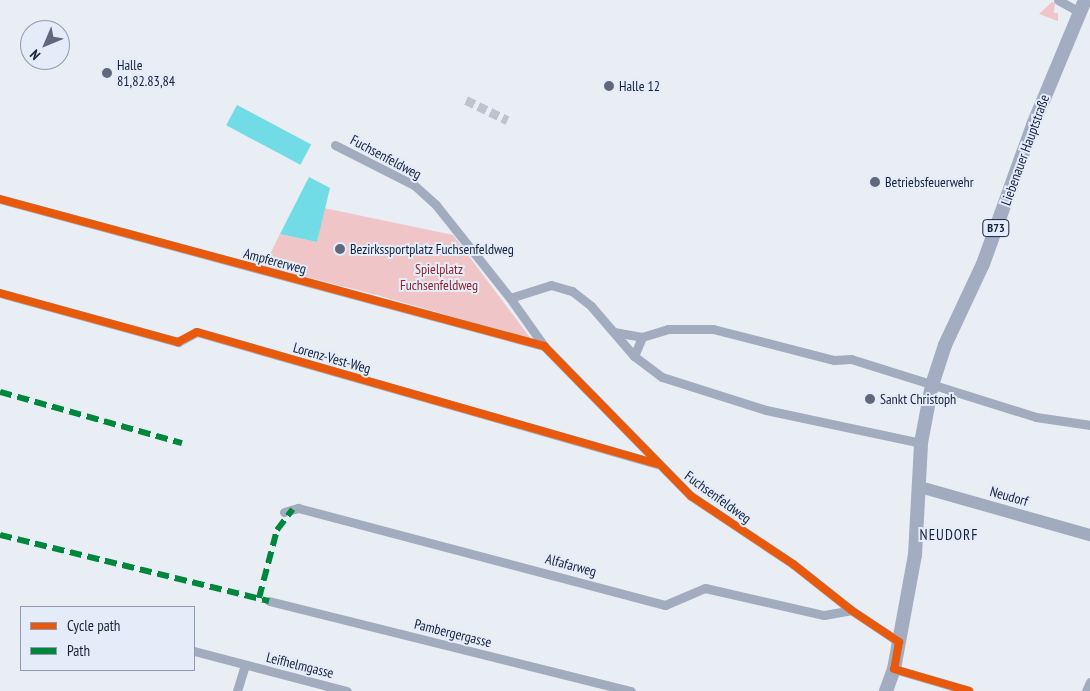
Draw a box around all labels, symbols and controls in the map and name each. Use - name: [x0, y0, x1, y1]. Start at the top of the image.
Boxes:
- north arrow: [20, 20, 70, 70]
- text: N: [26, 46, 44, 64]
- place label: Halle 81,82.83,84: [117, 57, 175, 90]
- marker: Halle 81,82.83,84: [101, 67, 113, 79]
- place label: Halle 12: [619, 78, 660, 94]
- marker: Halle 12: [603, 80, 615, 92]
- street label: Liebenauer Hauptstraße: [997, 92, 1053, 208]
- street label: Fuchsenfeldweg: [348, 131, 424, 183]
- place label: Betriebsfeuerwehr: [885, 174, 974, 190]
- marker: Betriebsfeuerwehr: [869, 176, 881, 188]
- road number: B73: [982, 218, 1010, 238]
- place label: Bezirkssportplatz Fuchsenfeldweg: [350, 241, 514, 257]
- marker: Bezirkssportplatz Fuchsenfeldweg: [334, 243, 346, 255]
- street label: Ampfererweg: [242, 245, 308, 277]
- park label: Spielplatz Fuchsenfeldweg: [400, 261, 478, 294]
- street label: Lorenz-Vest-Weg: [291, 339, 373, 377]
- place label: Sankt Christoph: [880, 391, 956, 407]
- marker: Sankt Christoph: [864, 393, 876, 405]
- street label: Fuchsenfeldweg: [681, 467, 755, 527]
- street label: Neudorf: [988, 483, 1030, 509]
- district label: NEUDORF: [919, 526, 979, 544]
- street label: Alfafarweg: [544, 550, 598, 580]
- legend: [20, 606, 195, 671]
- street label: Pambergergasse: [413, 615, 493, 651]
- text: Cycle path: [67, 616, 120, 635]
- text: Path: [67, 641, 90, 660]
- street label: Leifhelmgasse: [265, 649, 335, 681]

